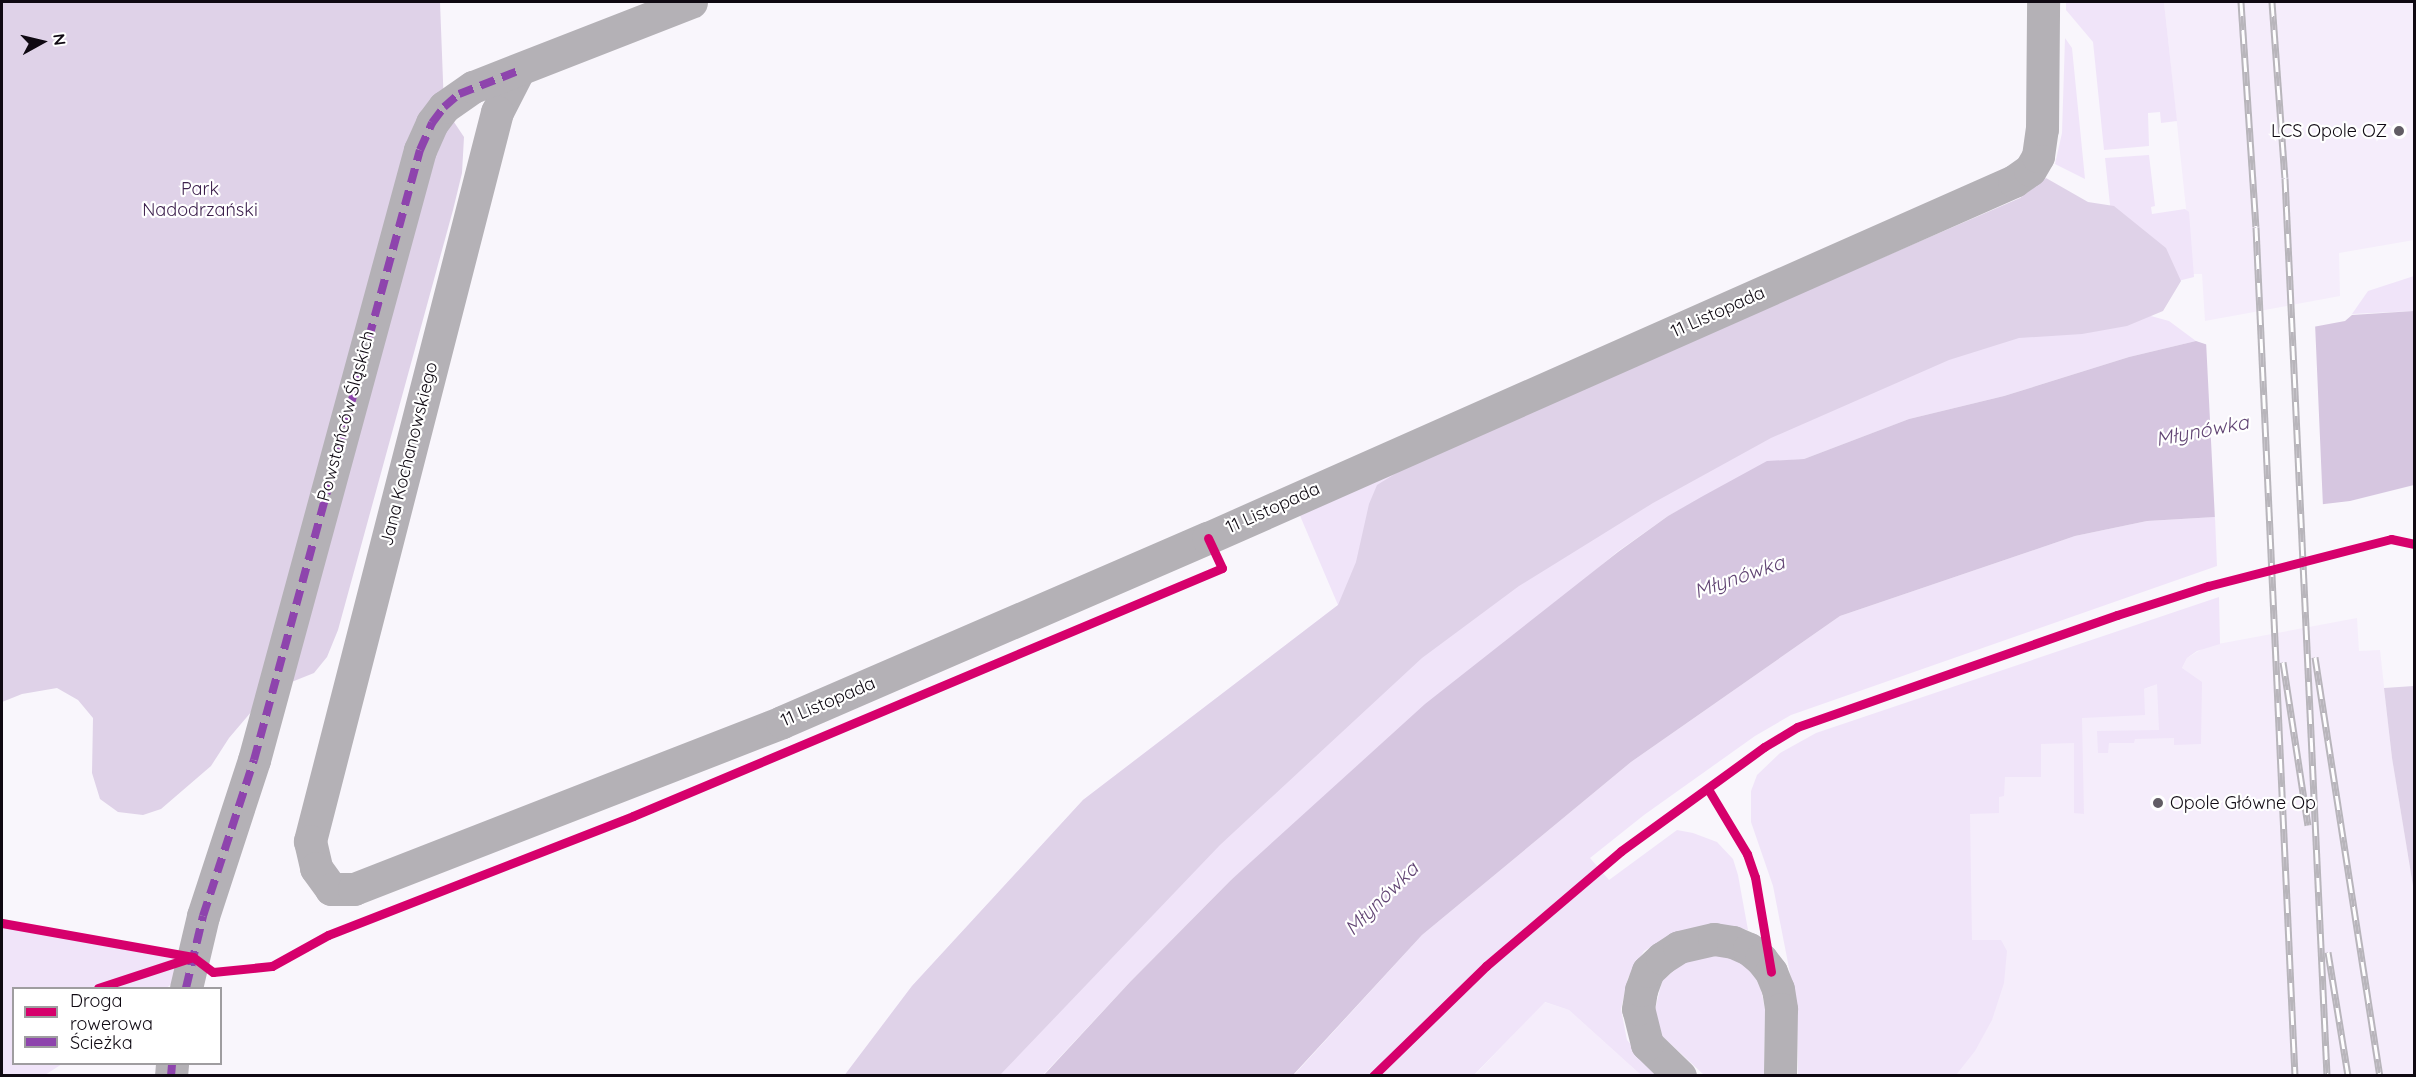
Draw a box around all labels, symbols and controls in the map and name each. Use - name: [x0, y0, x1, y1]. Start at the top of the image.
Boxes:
- north arrow: [12, 12, 72, 72]
- text: N: [49, 32, 71, 47]
- place label: LCS Opole OZ: [2271, 120, 2387, 142]
- marker: LCS Opole OZ: [2392, 124, 2406, 138]
- park label: Park Nadodrzański: [142, 179, 258, 222]
- street label: 11 Listopada: [1668, 282, 1768, 342]
- street label: Powstańców Śląskich: [313, 328, 379, 504]
- street label: Jana Kochanowskiego: [376, 360, 442, 548]
- water label: Młynówka: [2154, 409, 2250, 451]
- street label: 11 Listopada: [1223, 478, 1323, 538]
- water label: Młynówka: [1691, 549, 1787, 603]
- street label: 11 Listopada: [777, 672, 879, 732]
- place label: Opole Główne Op: [2170, 792, 2316, 814]
- marker: Opole Główne Op: [2151, 796, 2165, 810]
- water label: Młynówka: [1339, 856, 1423, 940]
- legend: [12, 987, 222, 1065]
- text: Droga rowerowa: [70, 989, 153, 1035]
- text: Ścieżka: [70, 1031, 133, 1054]

